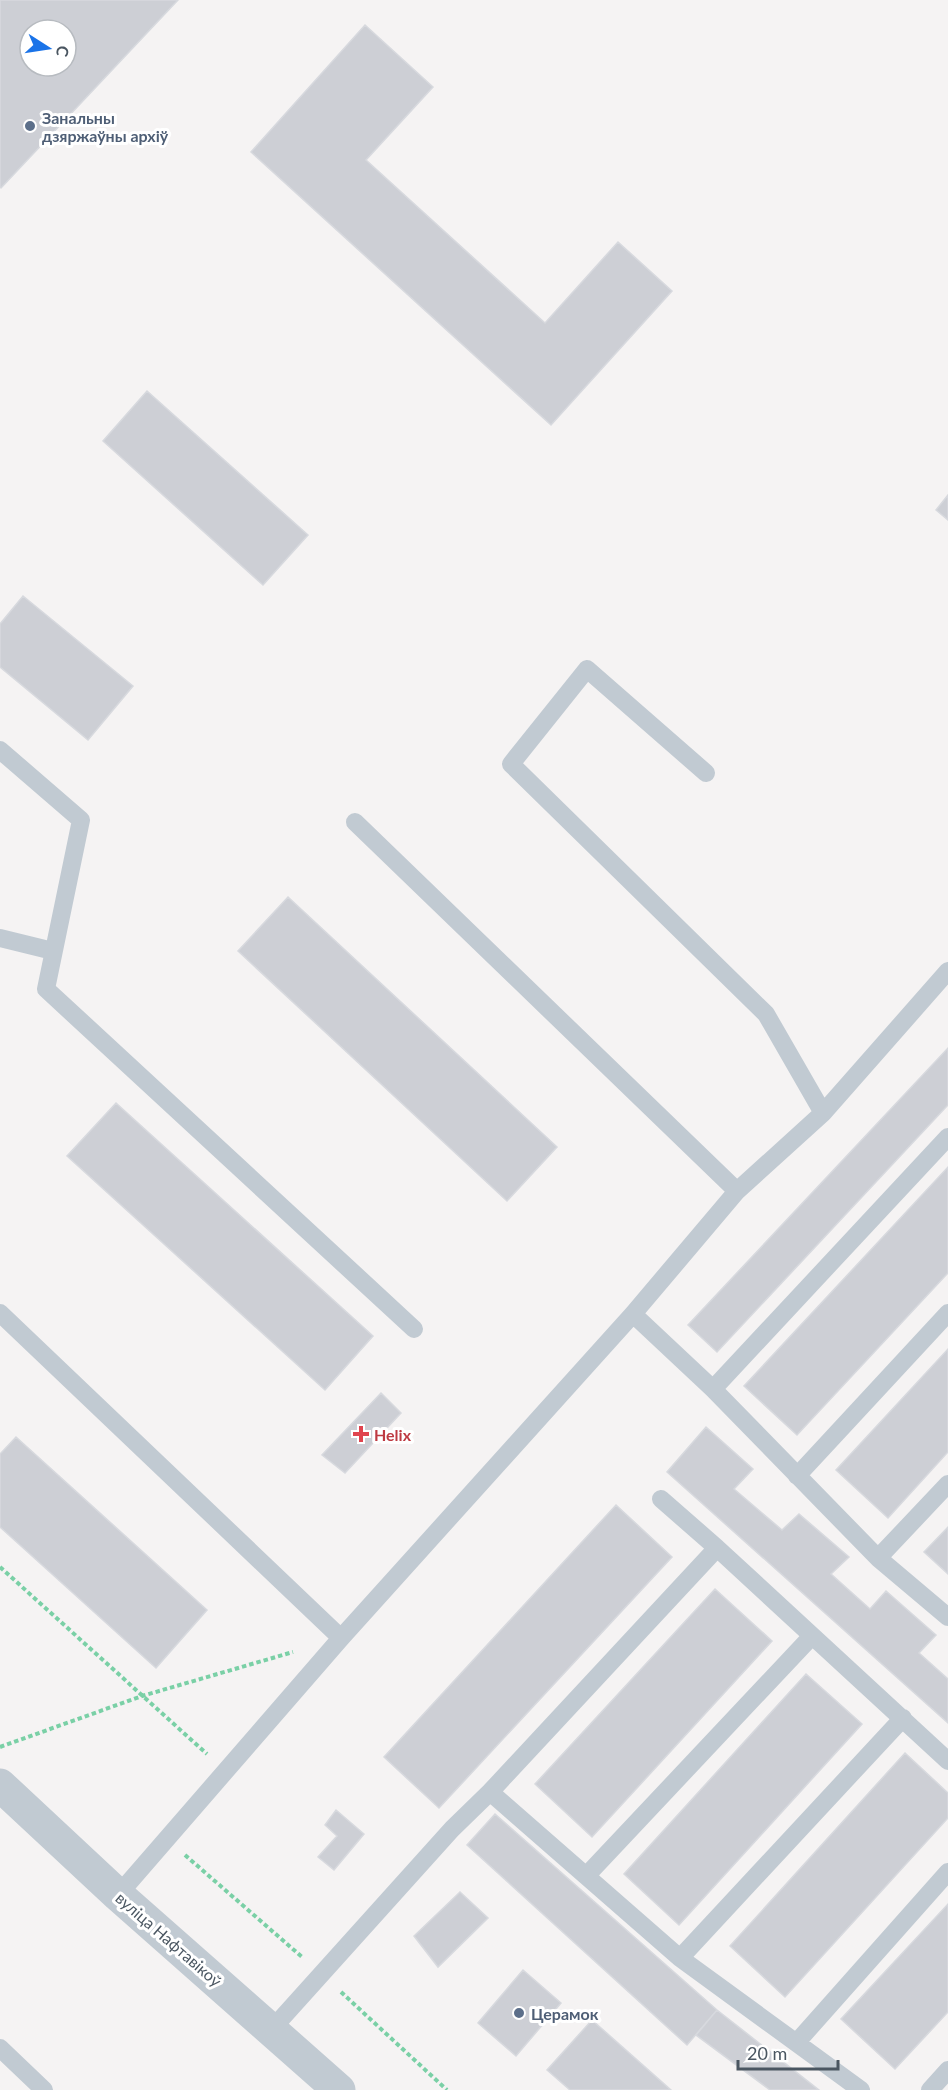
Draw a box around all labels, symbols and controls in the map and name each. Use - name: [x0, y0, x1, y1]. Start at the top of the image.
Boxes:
- north arrow: [18, 18, 78, 78]
- text: С: [53, 44, 74, 59]
- place label: Занальны дзяржаўны архіў: [42, 108, 169, 145]
- marker: Занальны дзяржаўны архіў: [23, 119, 37, 133]
- marker: Helix: [352, 1425, 370, 1443]
- place label: Helix: [374, 1425, 412, 1444]
- street label: вуліца Нафтавікоў: [112, 1888, 226, 1991]
- place label: Церамок: [531, 2004, 599, 2023]
- marker: Церамок: [512, 2006, 526, 2020]
- scale bar: [738, 2033, 838, 2071]
- text: 20 m: [747, 2042, 787, 2064]

